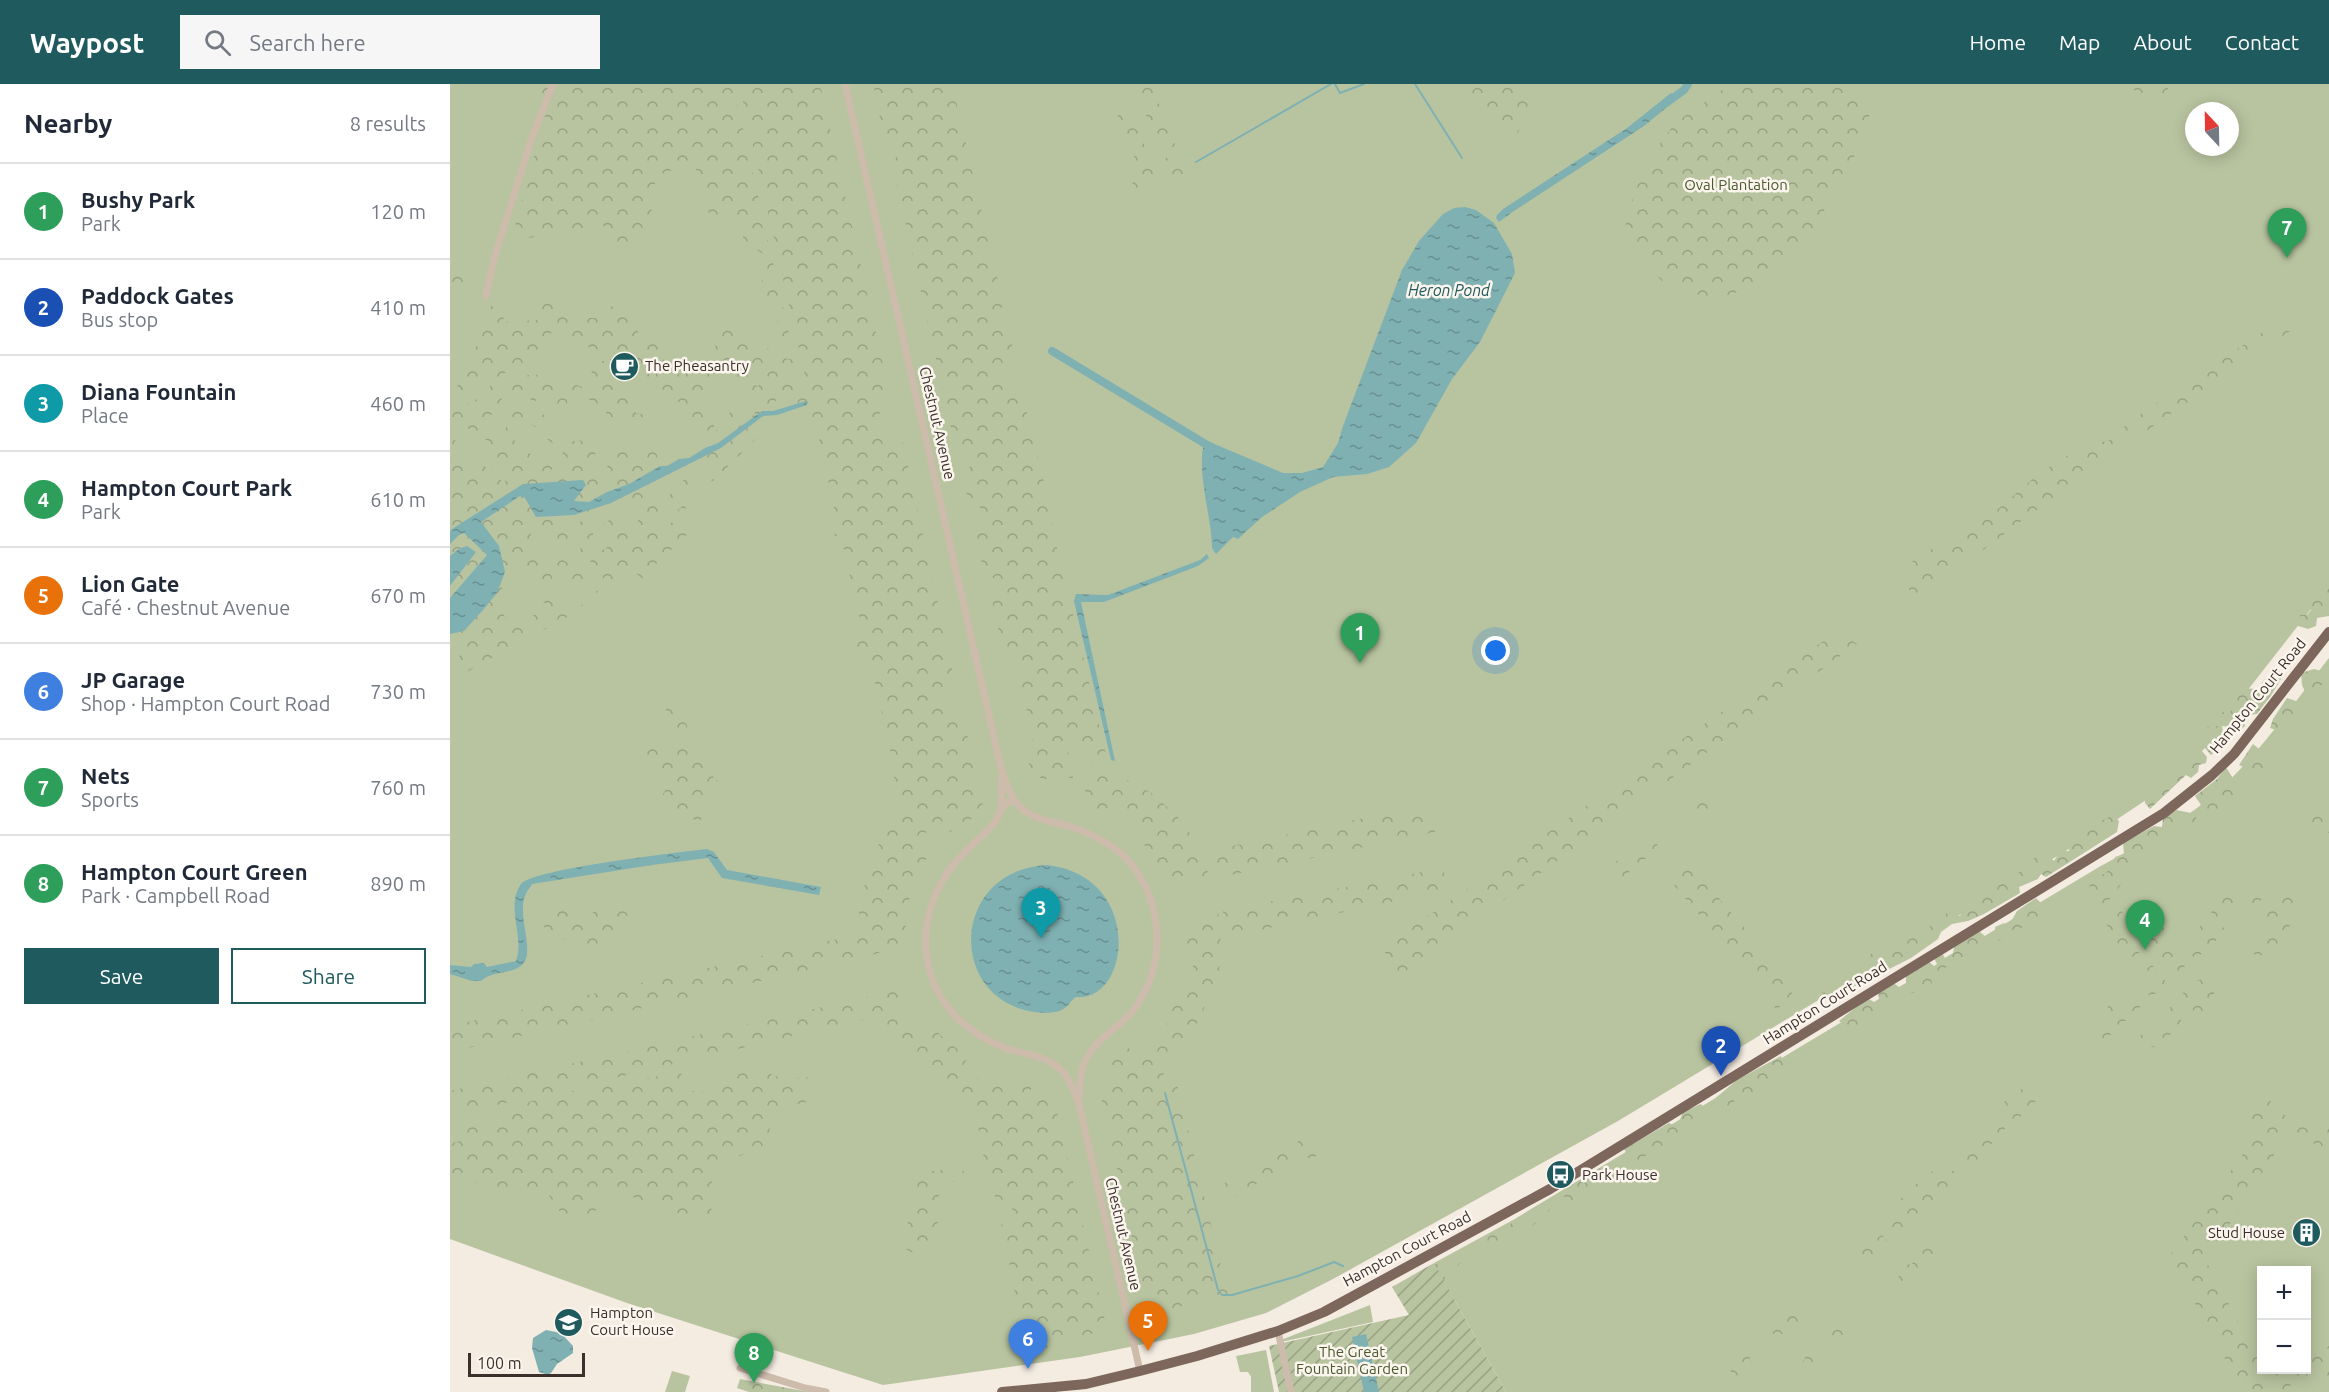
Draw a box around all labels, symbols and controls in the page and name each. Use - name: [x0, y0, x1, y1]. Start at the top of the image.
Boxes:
- search box: [180, 15, 600, 69]
- icon: search: [201, 26, 234, 59]
- text: Waypost: [30, 27, 144, 58]
- text: Search here: [249, 30, 366, 55]
- text: Home: [1969, 30, 2026, 54]
- text: Map: [2059, 30, 2100, 54]
- text: About: [2133, 30, 2192, 54]
- text: Contact: [2225, 30, 2299, 54]
- north arrow: [2185, 102, 2239, 156]
- text: Nearby: [24, 109, 112, 138]
- text: 8 results: [350, 112, 426, 135]
- park label: Oval Plantation: [1684, 176, 1788, 193]
- text: Bushy Park: [81, 187, 195, 212]
- text: 1: [38, 200, 49, 223]
- text: 120 m: [370, 200, 426, 223]
- pin: 7: [2268, 208, 2306, 258]
- text: Park: [81, 212, 121, 235]
- water label: Heron Pond: [1408, 281, 1491, 299]
- text: Paddock Gates: [81, 283, 234, 308]
- text: 2: [38, 296, 49, 319]
- text: 410 m: [370, 296, 426, 319]
- text: Bus stop: [81, 308, 158, 331]
- cafe icon: The Pheasantry: [608, 350, 640, 382]
- place label: The Pheasantry: [645, 357, 749, 374]
- street label: Chestnut Avenue: [916, 365, 959, 481]
- text: Diana Fountain: [81, 379, 236, 404]
- text: 3: [38, 392, 49, 415]
- text: 460 m: [370, 392, 426, 415]
- text: Place: [81, 404, 129, 427]
- text: Hampton Court Park: [81, 475, 292, 500]
- text: 4: [38, 488, 49, 511]
- text: 610 m: [370, 488, 426, 511]
- text: Park: [81, 500, 121, 523]
- text: Lion Gate: [81, 571, 180, 596]
- text: 5: [38, 584, 49, 607]
- text: 670 m: [370, 584, 426, 607]
- text: Café · Chestnut Avenue: [81, 596, 290, 619]
- pin: 1: [1340, 614, 1380, 663]
- street label: Hampton Court Road: [2206, 635, 2309, 756]
- your location: [1481, 636, 1510, 665]
- text: JP Garage: [81, 667, 185, 692]
- text: 6: [38, 680, 49, 703]
- text: 730 m: [370, 680, 426, 703]
- text: Shop · Hampton Court Road: [81, 692, 331, 715]
- text: Nets: [81, 763, 130, 788]
- text: 7: [38, 776, 49, 799]
- text: 760 m: [370, 776, 426, 799]
- text: Sports: [81, 788, 139, 811]
- text: Hampton Court Green: [81, 859, 308, 884]
- text: 8: [38, 872, 49, 895]
- text: 890 m: [370, 872, 426, 895]
- text: Park · Campbell Road: [81, 884, 270, 907]
- pin: 3: [1022, 888, 1060, 938]
- pin: 4: [2126, 900, 2164, 950]
- button: Save: [24, 948, 219, 1004]
- button: Share: [231, 948, 426, 1004]
- street label: Hampton Court Road: [1760, 958, 1890, 1048]
- pin: 2: [1702, 1026, 1740, 1076]
- bus stop icon: Park House: [1545, 1159, 1577, 1191]
- place label: Park House: [1582, 1166, 1658, 1183]
- street label: Chestnut Avenue: [1102, 1176, 1145, 1292]
- street label: Hampton Court Road: [1340, 1208, 1474, 1290]
- building icon: Stud House: [2290, 1217, 2322, 1249]
- place label: Stud House: [2208, 1224, 2285, 1241]
- map controls: [2257, 1266, 2311, 1374]
- button: +: [2257, 1266, 2311, 1320]
- pin: 5: [1128, 1302, 1168, 1351]
- place label: Hampton Court House: [590, 1304, 674, 1338]
- school or university icon: Hampton Court House: [553, 1306, 585, 1338]
- pin: 6: [1008, 1320, 1048, 1369]
- button: −: [2257, 1320, 2311, 1374]
- pin: 8: [734, 1334, 774, 1383]
- park label: The Great Fountain Garden: [1296, 1343, 1408, 1377]
- scale bar: [468, 1350, 585, 1378]
- text: 100 m: [477, 1354, 522, 1372]

